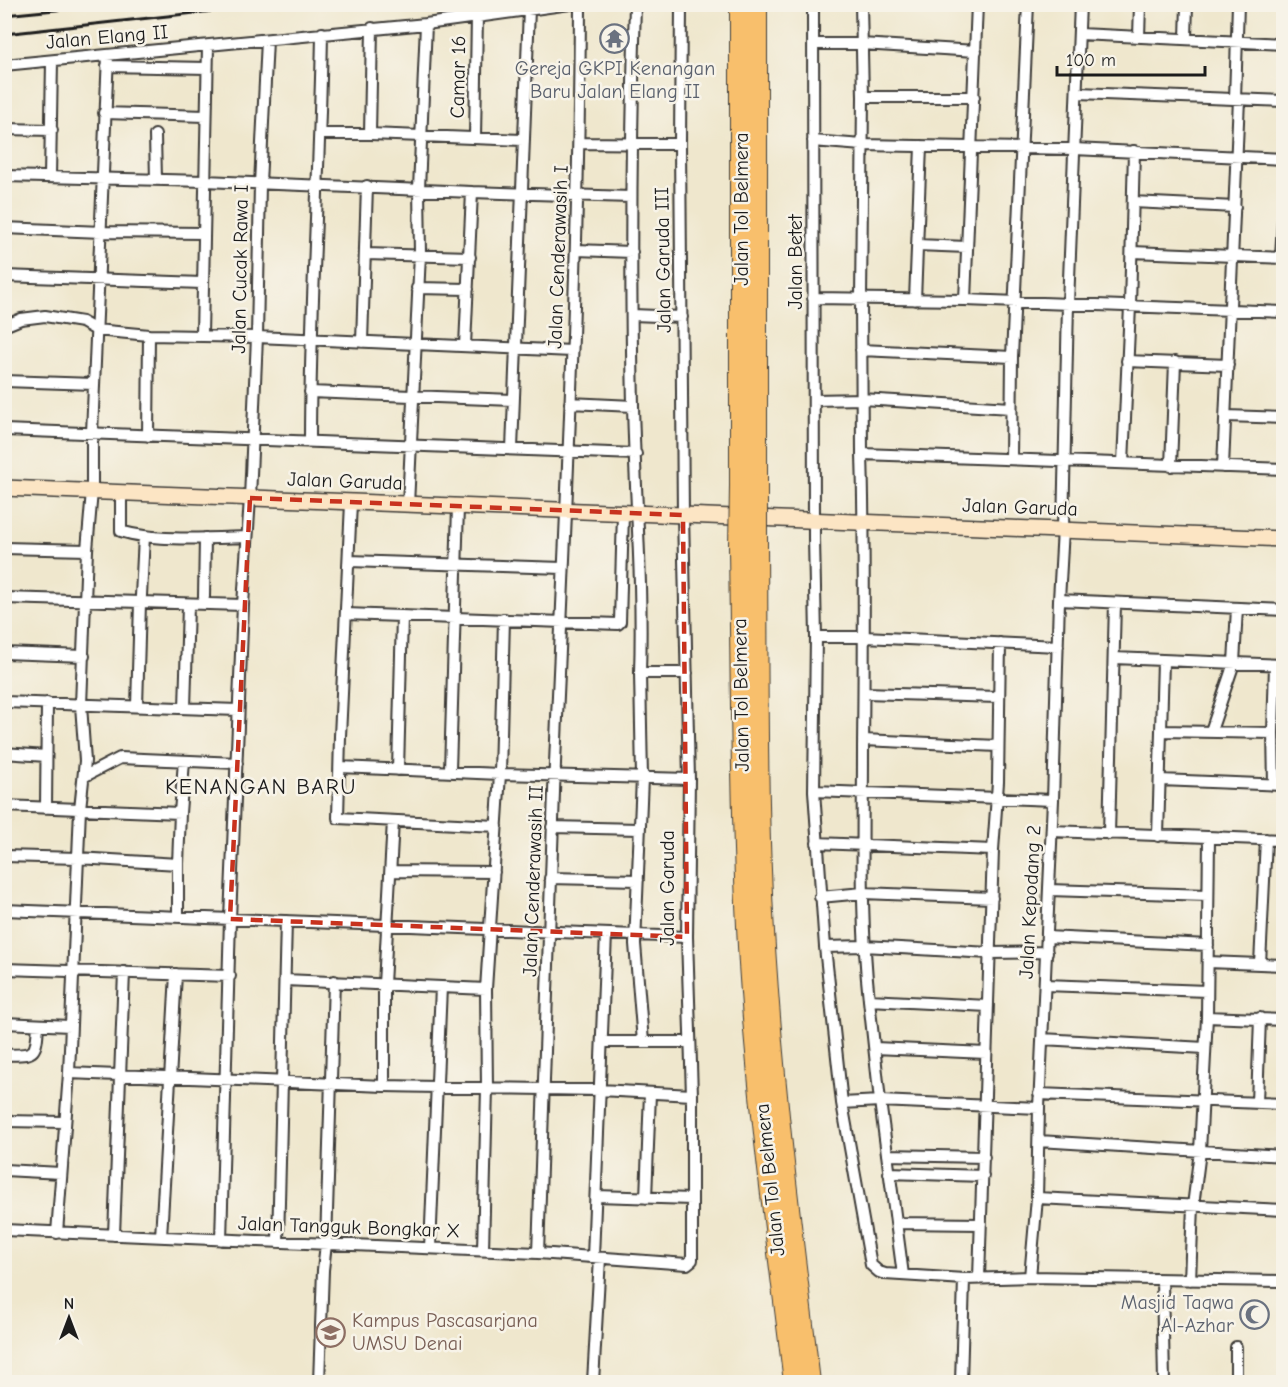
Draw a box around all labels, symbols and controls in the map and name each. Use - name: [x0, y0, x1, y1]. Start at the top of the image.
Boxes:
- street label: Jalan Elang II: [45, 20, 169, 54]
- temple icon: Gereja GKPI Kenangan Baru Jalan Elang II: [599, 22, 631, 54]
- street label: Camar 16: [446, 35, 470, 119]
- scale bar: [1057, 39, 1206, 77]
- text: 100 m: [1066, 50, 1116, 71]
- place label: Gereja GKPI Kenangan Baru Jalan Elang II: [515, 57, 715, 103]
- street label: Jalan Tol Belmera: [730, 132, 753, 286]
- street label: Jalan Cenderawasih I: [543, 165, 573, 349]
- street label: Jalan Cucak Rawa I: [227, 184, 253, 354]
- street label: Jalan Garuda III: [650, 187, 676, 333]
- street label: Jalan Betet: [784, 213, 807, 310]
- street label: Jalan Garuda: [287, 467, 403, 495]
- street label: Jalan Garuda: [962, 493, 1078, 521]
- street label: Jalan Tol Belmera: [728, 618, 754, 772]
- district label: KENANGAN BARU: [165, 774, 357, 800]
- street label: Jalan Cenderawasih II: [518, 785, 548, 977]
- street label: Jalan Kepodang 2: [1014, 824, 1046, 980]
- street label: Jalan Garuda: [656, 830, 679, 946]
- street label: Jalan Tol Belmera: [751, 1103, 789, 1257]
- street label: Jalan Tangguk Bongkar X: [238, 1212, 460, 1242]
- north arrow: [39, 1288, 99, 1348]
- place label: Masjid Taqwa Al-Azhar: [1121, 1291, 1234, 1337]
- text: N: [64, 1295, 74, 1313]
- mosque icon: Masjid Taqwa Al-Azhar: [1239, 1298, 1271, 1330]
- place label: Kampus Pascasarjana UMSU Denai: [352, 1309, 538, 1355]
- school or university icon: Kampus Pascasarjana UMSU Denai: [315, 1316, 347, 1348]

